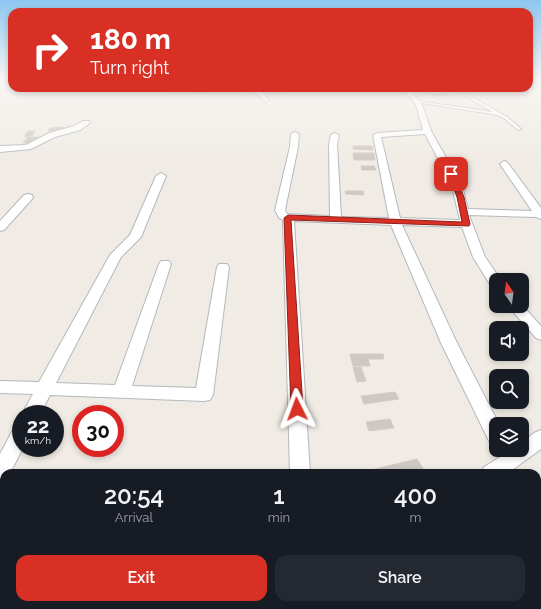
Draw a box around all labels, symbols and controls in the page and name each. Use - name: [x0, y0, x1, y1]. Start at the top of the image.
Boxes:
- text: 180 m: [90, 23, 171, 56]
- icon: right: [24, 24, 76, 76]
- text: Turn right: [90, 57, 169, 78]
- pin: [434, 157, 468, 191]
- icon: arrive: [440, 163, 462, 185]
- north arrow: [489, 273, 529, 313]
- map controls: [489, 273, 529, 457]
- button: sound: [489, 321, 529, 361]
- button: search: [489, 369, 529, 409]
- position arrow: [276, 388, 318, 430]
- speed limit sign: 30: [72, 405, 124, 457]
- text: 22: [27, 414, 49, 438]
- button: layers: [489, 417, 529, 457]
- text: km/h: [25, 435, 51, 446]
- text: 20:54: [104, 481, 164, 510]
- text: 1: [273, 481, 285, 510]
- text: 400: [394, 481, 437, 510]
- text: Arrival: [115, 510, 153, 525]
- text: min: [268, 510, 290, 525]
- text: m: [410, 510, 422, 525]
- button: Exit: [16, 555, 267, 601]
- button: Share: [275, 555, 525, 601]

